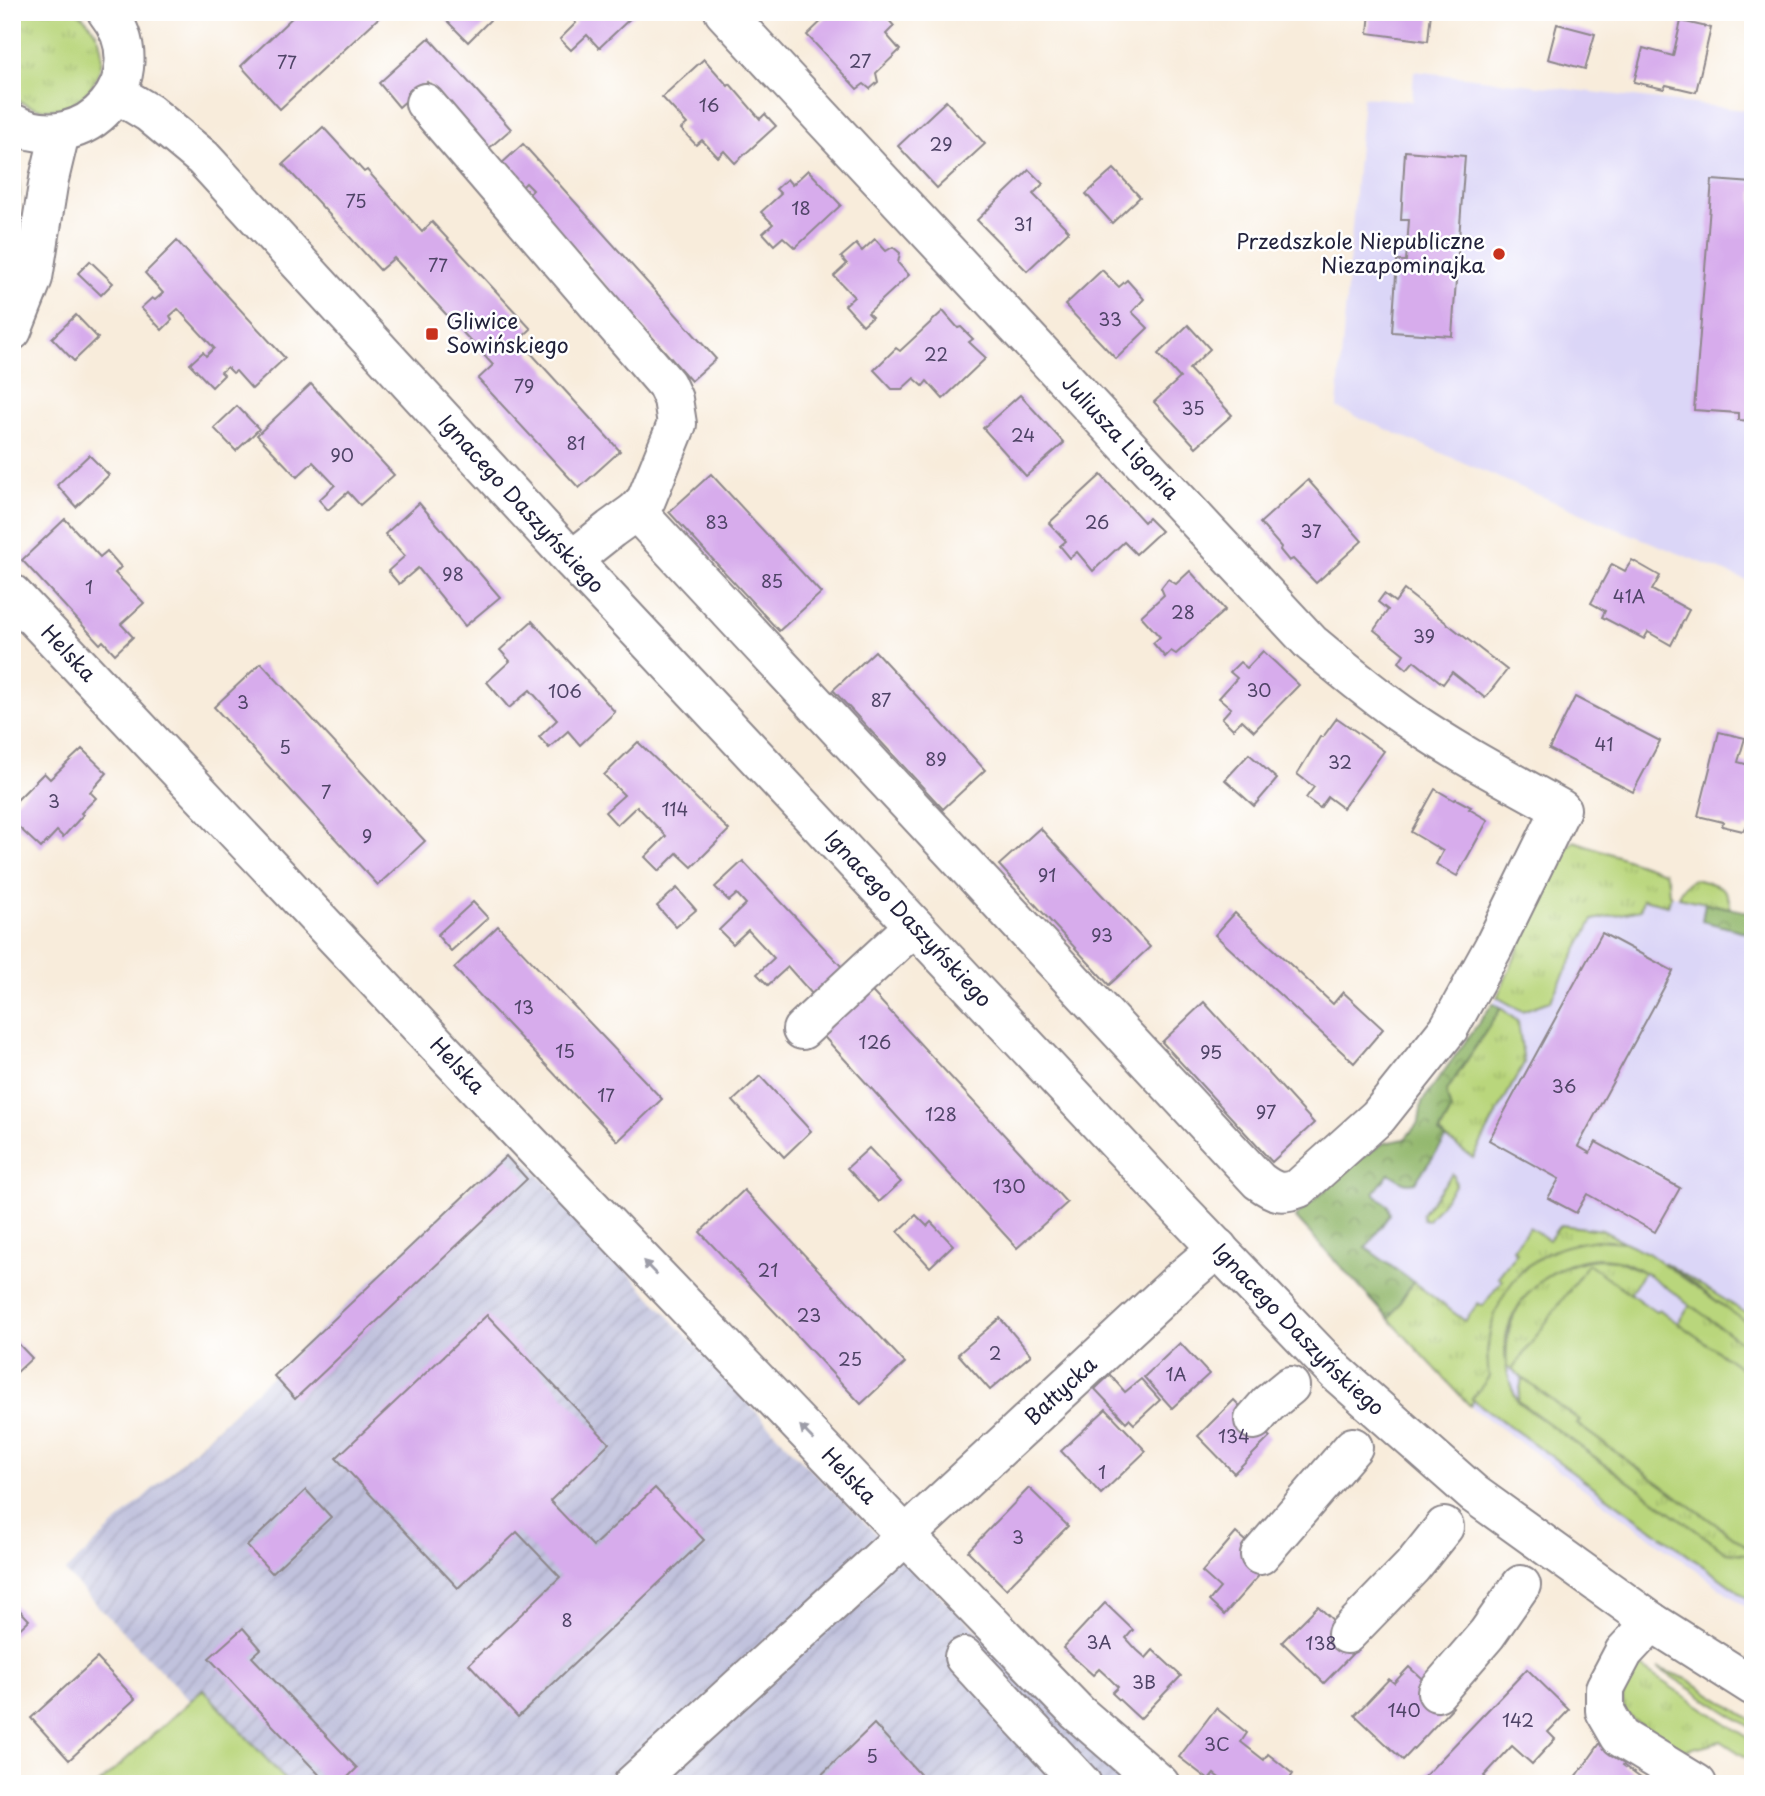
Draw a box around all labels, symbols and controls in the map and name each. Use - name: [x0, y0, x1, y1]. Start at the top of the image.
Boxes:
- house number: 27: [849, 47, 871, 74]
- house number: 77: [277, 48, 297, 75]
- house number: 16: [699, 91, 719, 118]
- house number: 29: [930, 130, 952, 157]
- house number: 75: [346, 187, 367, 214]
- house number: 18: [791, 194, 811, 221]
- house number: 31: [1014, 210, 1032, 237]
- place label: Przedszkole Niepubliczne Niezapominajka: [1236, 224, 1485, 280]
- marker: Przedszkole Niepubliczne Niezapominajka: [1491, 246, 1507, 262]
- house number: 77: [428, 251, 448, 278]
- place label: Gliwice Sowińskiego: [446, 304, 569, 360]
- house number: 33: [1098, 305, 1122, 332]
- marker: Gliwice Sowińskiego: [424, 326, 440, 342]
- house number: 22: [924, 340, 948, 367]
- street label: Juliusza Ligonia: [1055, 367, 1188, 506]
- house number: 79: [514, 372, 534, 399]
- house number: 35: [1181, 394, 1205, 421]
- street label: Ignacego Daszyńskiego: [432, 406, 613, 599]
- house number: 24: [1011, 421, 1035, 448]
- house number: 81: [566, 429, 586, 456]
- house number: 90: [330, 441, 354, 468]
- house number: 83: [706, 508, 728, 535]
- house number: 26: [1085, 508, 1109, 535]
- house number: 37: [1300, 517, 1322, 544]
- house number: 98: [442, 560, 464, 587]
- house number: 85: [761, 567, 783, 594]
- house number: 1: [85, 573, 93, 600]
- house number: 41A: [1613, 582, 1645, 609]
- house number: 28: [1171, 598, 1195, 625]
- street label: Helska: [35, 617, 105, 688]
- house number: 39: [1413, 622, 1435, 649]
- house number: 30: [1246, 676, 1272, 703]
- house number: 106: [548, 677, 582, 704]
- house number: 87: [871, 686, 891, 713]
- house number: 3: [237, 688, 249, 715]
- house number: 41: [1595, 730, 1613, 757]
- house number: 5: [279, 733, 291, 760]
- house number: 89: [925, 745, 947, 772]
- house number: 32: [1328, 748, 1352, 775]
- house number: 7: [321, 778, 331, 805]
- house number: 3: [48, 787, 60, 814]
- house number: 114: [662, 795, 688, 822]
- house number: 9: [362, 822, 372, 849]
- street label: Ignacego Daszyńskiego: [818, 822, 1001, 1013]
- house number: 91: [1038, 861, 1056, 888]
- house number: 93: [1091, 921, 1113, 948]
- house number: 13: [514, 993, 534, 1020]
- house number: 126: [859, 1028, 891, 1055]
- street label: Helska: [424, 1029, 494, 1101]
- house number: 15: [555, 1037, 575, 1064]
- house number: 95: [1200, 1038, 1222, 1065]
- house number: 36: [1552, 1072, 1576, 1099]
- house number: 17: [597, 1081, 615, 1108]
- house number: 97: [1256, 1098, 1276, 1125]
- house number: 128: [925, 1100, 957, 1127]
- house number: 130: [992, 1172, 1026, 1199]
- street label: Ignacego Daszyńskiego: [1206, 1235, 1393, 1422]
- house number: 21: [758, 1256, 778, 1283]
- one-way arrow: [641, 1260, 658, 1277]
- house number: 23: [797, 1301, 821, 1328]
- house number: 2: [989, 1339, 1001, 1366]
- house number: 25: [838, 1345, 862, 1372]
- street label: Bałtycka: [1016, 1348, 1103, 1432]
- house number: 1A: [1165, 1360, 1187, 1387]
- house number: 134: [1218, 1422, 1250, 1449]
- one-way arrow: [800, 1425, 816, 1442]
- street label: Helska: [815, 1439, 885, 1511]
- house number: 1: [1098, 1458, 1106, 1485]
- house number: 3: [1012, 1523, 1024, 1550]
- house number: 8: [561, 1606, 573, 1633]
- house number: 3A: [1087, 1628, 1111, 1655]
- house number: 138: [1305, 1629, 1337, 1656]
- house number: 3B: [1132, 1668, 1156, 1695]
- house number: 140: [1387, 1696, 1421, 1723]
- house number: 142: [1502, 1706, 1534, 1733]
- house number: 3C: [1204, 1730, 1230, 1757]
- house number: 5: [866, 1742, 878, 1769]

